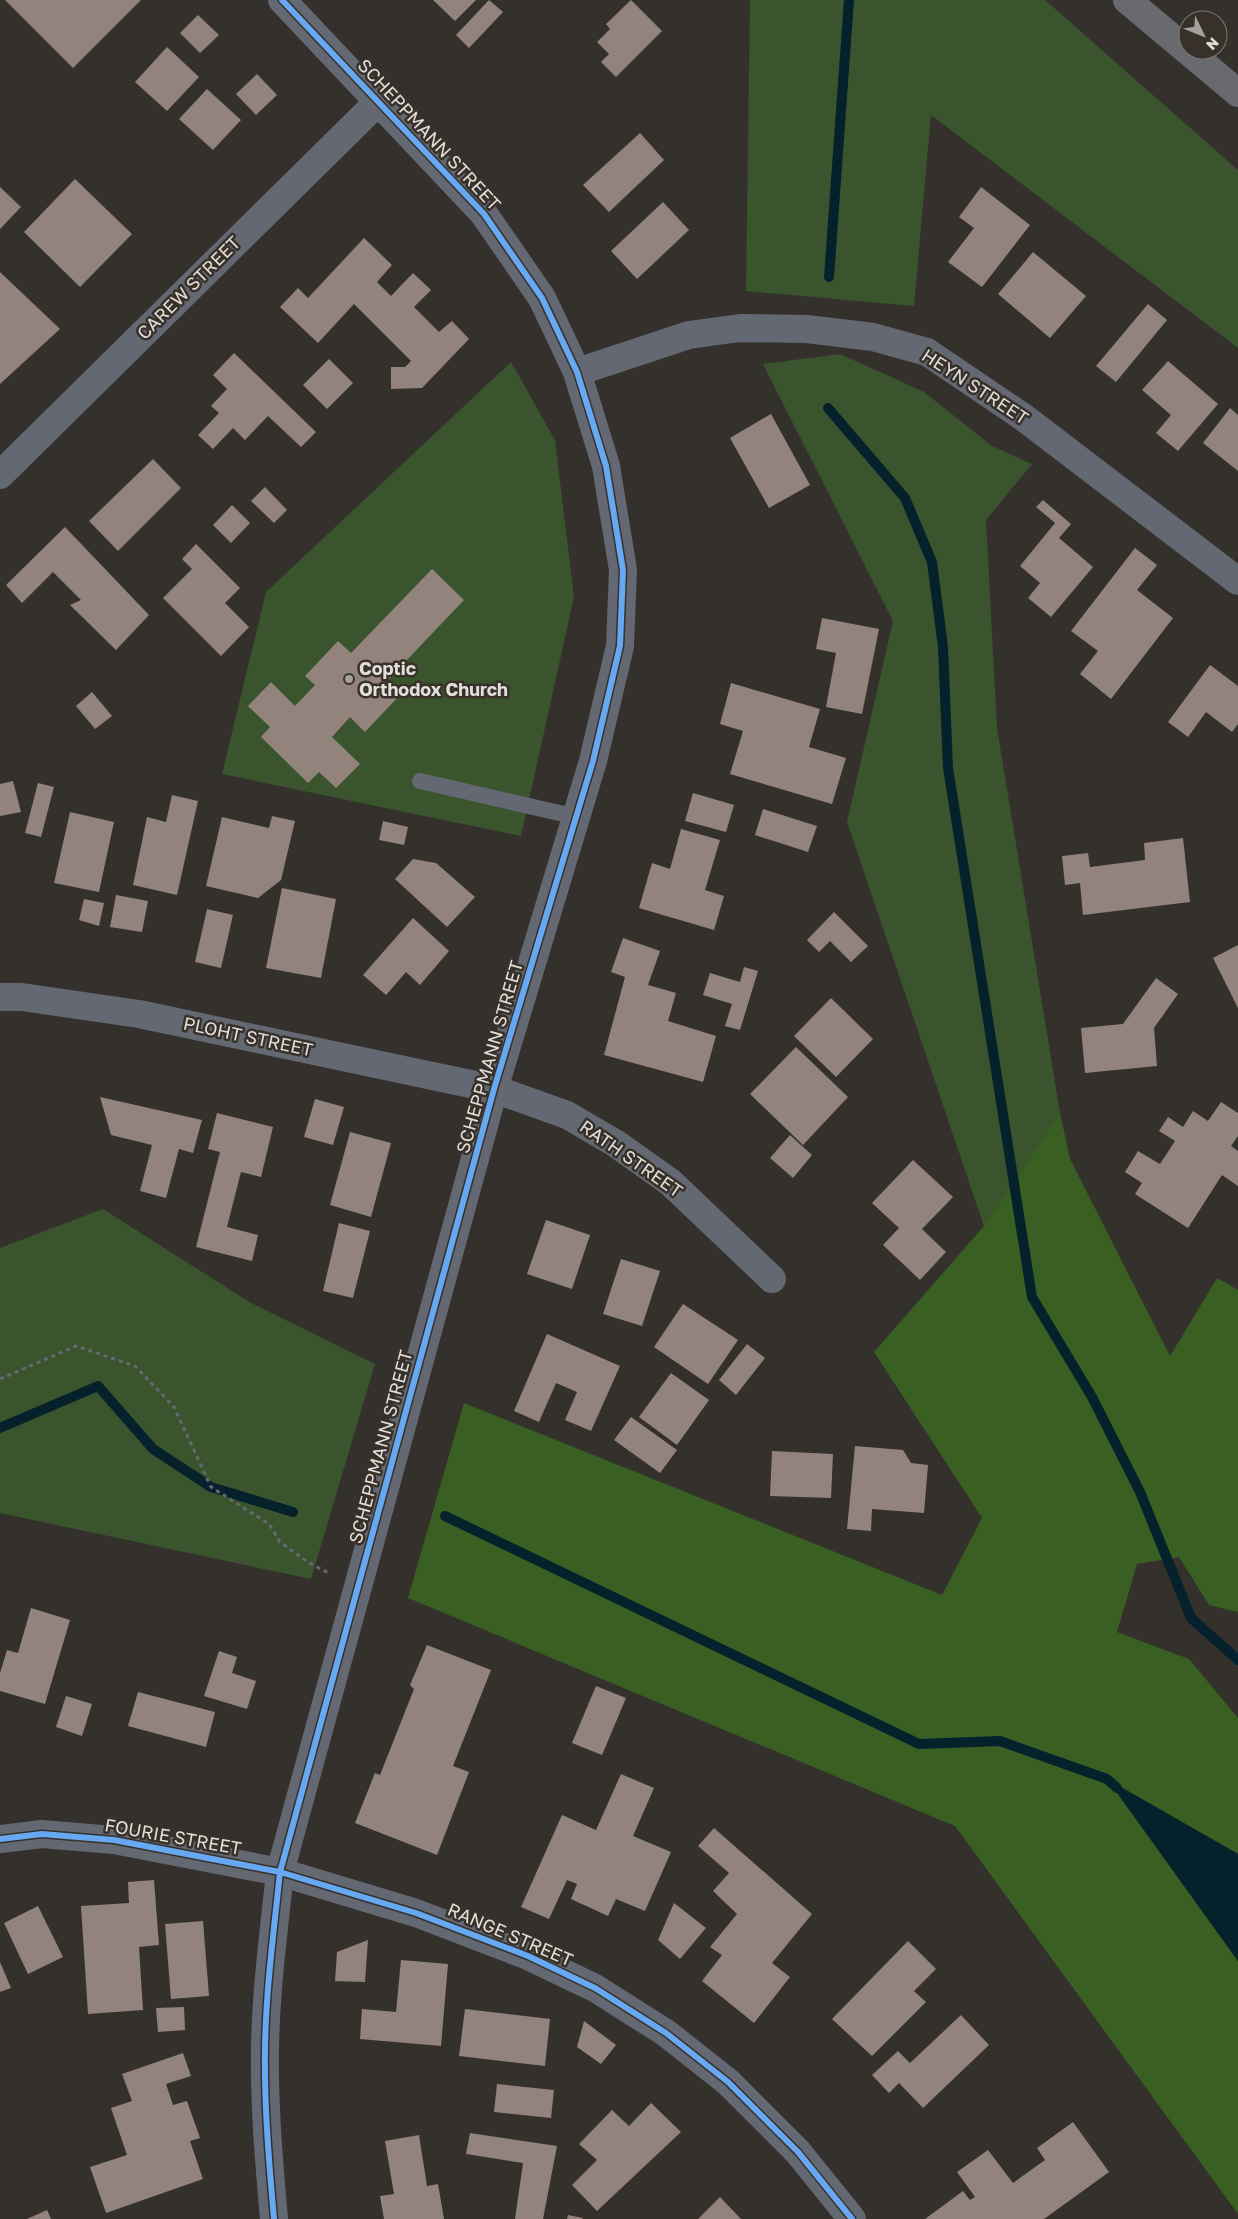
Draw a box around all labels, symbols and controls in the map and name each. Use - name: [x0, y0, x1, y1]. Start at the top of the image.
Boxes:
- north arrow: [1178, 10, 1228, 60]
- text: N: [1203, 35, 1223, 54]
- street label: SCHEPPMANN STREET: [354, 54, 506, 215]
- street label: CAREW STREET: [132, 231, 245, 344]
- street label: HEYN STREET: [918, 344, 1033, 429]
- place label: Coptic Orthodox Church: [359, 657, 508, 700]
- marker: Coptic Orthodox Church: [343, 673, 355, 685]
- street label: SCHEPPMANN STREET: [451, 958, 527, 1156]
- street label: PLOHT STREET: [181, 1012, 315, 1061]
- street label: RATH STREET: [576, 1115, 687, 1202]
- street label: SCHEPPMANN STREET: [344, 1348, 416, 1546]
- street label: FOURIE STREET: [103, 1813, 243, 1859]
- street label: RANGE STREET: [444, 1898, 576, 1970]

